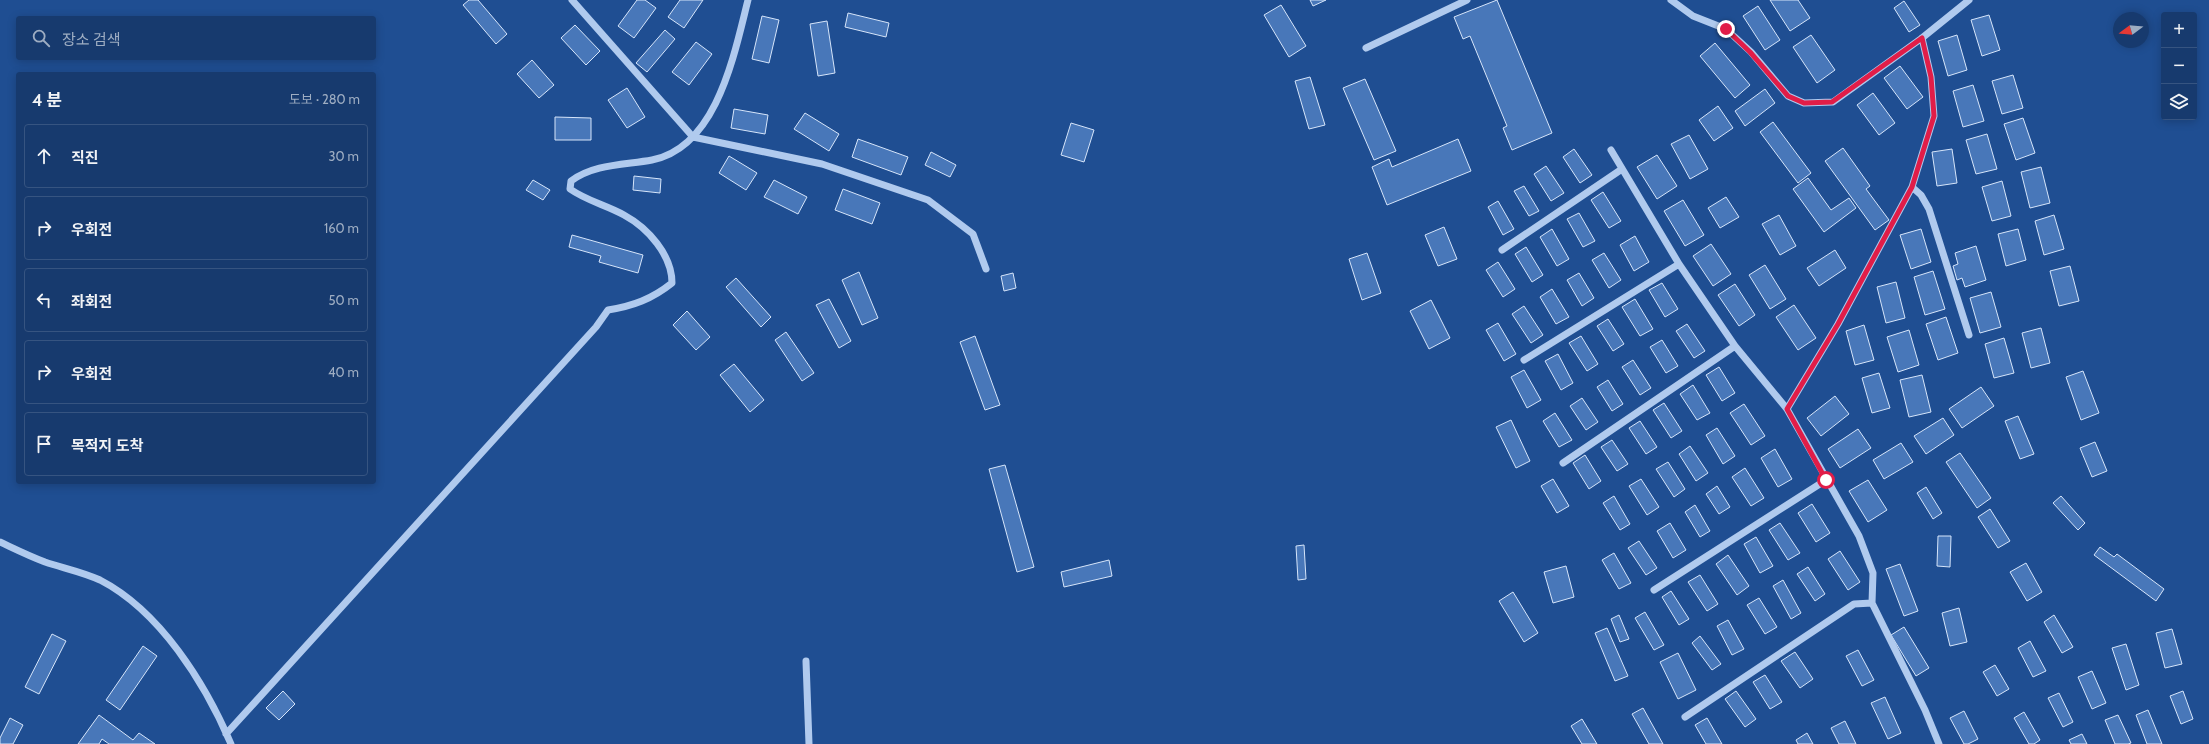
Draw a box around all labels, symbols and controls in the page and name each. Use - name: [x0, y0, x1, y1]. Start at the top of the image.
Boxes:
- north arrow: [2113, 12, 2149, 48]
- map controls: [2161, 12, 2197, 120]
- button: +: [2161, 12, 2197, 48]
- search box: [16, 16, 376, 60]
- route end: [1717, 20, 1735, 38]
- icon: search: [30, 27, 52, 49]
- text: 장소 검색: [62, 31, 121, 49]
- button: −: [2161, 48, 2197, 84]
- button: layers: [2161, 84, 2197, 120]
- text: 4 분: [32, 90, 62, 110]
- text: 도보 · 280 m: [289, 91, 360, 107]
- icon: ahead: [33, 145, 55, 167]
- text: 30 m: [329, 148, 359, 164]
- text: 직진: [71, 149, 99, 167]
- icon: right: [33, 217, 55, 239]
- text: 160 m: [324, 220, 359, 236]
- text: 우회전: [71, 221, 112, 239]
- icon: left: [33, 289, 55, 311]
- text: 50 m: [329, 292, 359, 308]
- text: 좌회전: [71, 293, 112, 311]
- icon: right: [33, 361, 55, 383]
- text: 40 m: [328, 364, 359, 380]
- text: 우회전: [71, 365, 112, 383]
- icon: arrive: [33, 433, 55, 455]
- text: 목적지 도착: [71, 437, 143, 455]
- route start: [1817, 471, 1835, 489]

